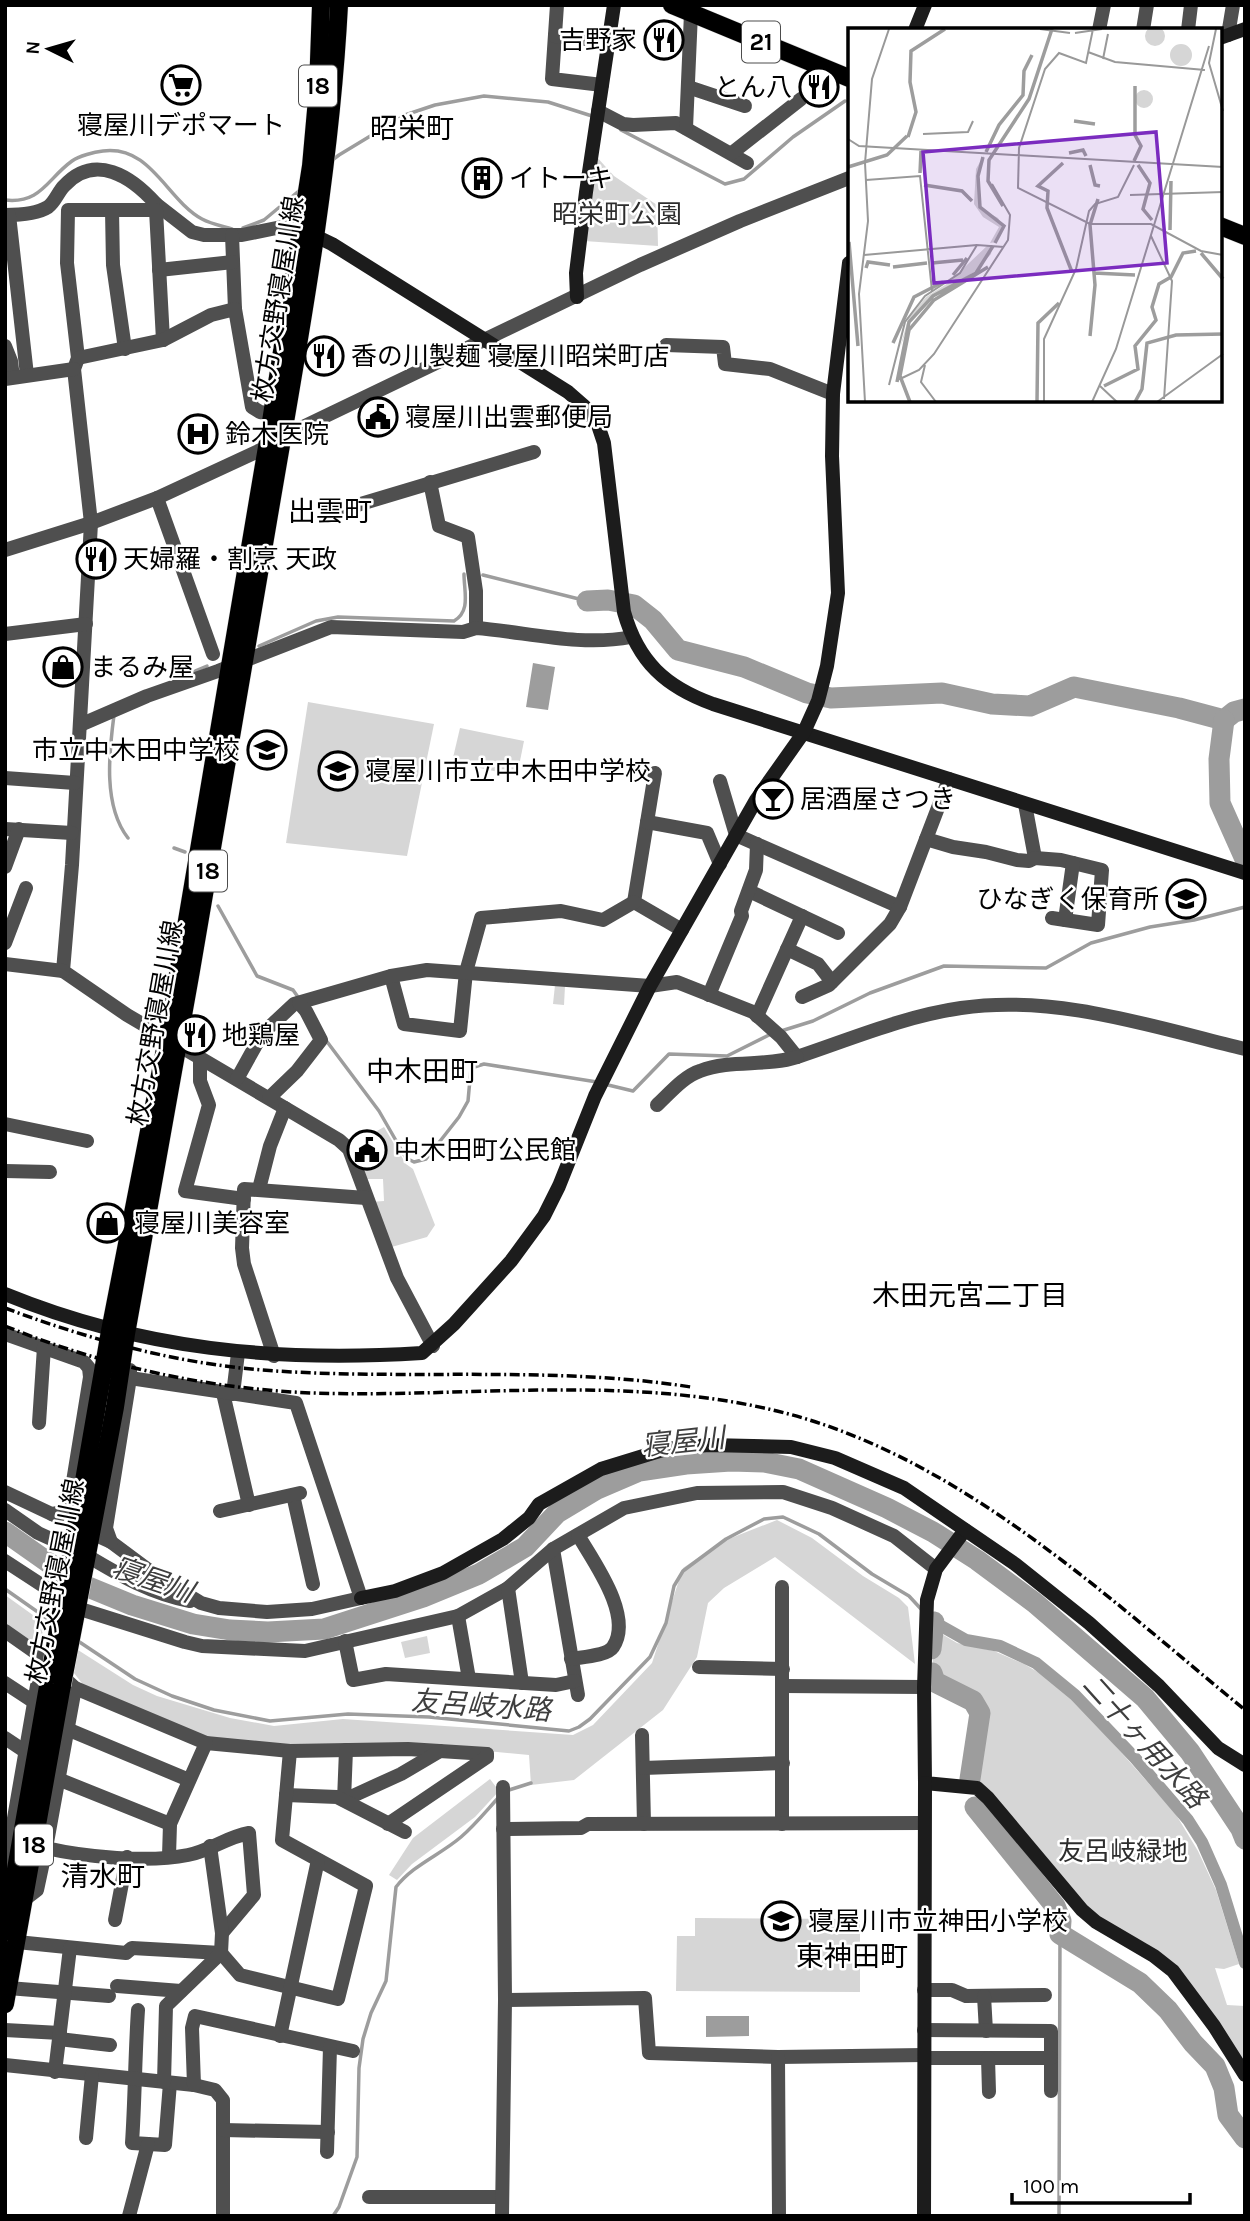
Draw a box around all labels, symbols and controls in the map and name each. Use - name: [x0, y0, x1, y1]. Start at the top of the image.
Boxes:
- north arrow: [14, 14, 84, 84]
- restaurant icon: 吉野家: [643, 19, 685, 61]
- road number: 21: [742, 22, 780, 62]
- place label: 吉野家: [559, 25, 637, 56]
- inset map: [848, 28, 1222, 402]
- text: N: [22, 40, 45, 55]
- supermarket icon: 寝屋川デポマート: [160, 64, 202, 106]
- road number: 18: [299, 66, 337, 106]
- restaurant icon: とん八: [798, 66, 840, 108]
- place label: とん八: [714, 72, 792, 103]
- place label: 寝屋川デポマート: [77, 110, 285, 141]
- district label: 昭栄町: [370, 112, 454, 145]
- building icon: イトーキ: [461, 157, 503, 199]
- place label: イトーキ: [509, 163, 613, 194]
- street label: 枚方交野寝屋川線: [247, 194, 310, 404]
- park label: 昭栄町公園: [552, 199, 682, 230]
- restaurant icon: 香の川製麺 寝屋川昭栄町店: [303, 335, 345, 377]
- place label: 香の川製麺 寝屋川昭栄町店: [351, 341, 669, 372]
- public building icon: 寝屋川出雲郵便局: [357, 396, 399, 438]
- place label: 寝屋川出雲郵便局: [405, 402, 613, 433]
- hospital icon: 鈴木医院: [177, 413, 219, 455]
- place label: 鈴木医院: [225, 419, 329, 450]
- district label: 出雲町: [288, 495, 372, 528]
- restaurant icon: 天婦羅・割烹 天政: [75, 538, 117, 580]
- place label: 天婦羅・割烹 天政: [123, 544, 337, 575]
- shop icon: まるみ屋: [42, 646, 84, 688]
- place label: まるみ屋: [90, 652, 194, 683]
- school or university icon: 市立中木田中学校: [246, 729, 288, 771]
- place label: 市立中木田中学校: [32, 735, 240, 766]
- school or university icon: 寝屋川市立中木田中学校: [317, 750, 359, 792]
- place label: 寝屋川市立中木田中学校: [365, 756, 651, 787]
- bar icon: 居酒屋さつき: [752, 778, 794, 820]
- place label: 居酒屋さつき: [800, 784, 956, 815]
- road number: 18: [189, 850, 227, 892]
- school or university icon: ひなぎく保育所: [1165, 878, 1207, 920]
- place label: ひなぎく保育所: [976, 884, 1159, 915]
- street label: 枚方交野寝屋川線: [122, 918, 189, 1128]
- restaurant icon: 地鶏屋: [174, 1014, 216, 1056]
- place label: 地鶏屋: [222, 1020, 300, 1051]
- district label: 中木田町: [366, 1055, 478, 1088]
- public building icon: 中木田町公民館: [346, 1129, 388, 1171]
- place label: 中木田町公民館: [394, 1135, 576, 1166]
- shop icon: 寝屋川美容室: [86, 1202, 128, 1244]
- place label: 寝屋川美容室: [134, 1208, 290, 1239]
- district label: 木田元宮二丁目: [872, 1279, 1068, 1312]
- water label: 寝屋川: [640, 1420, 730, 1462]
- street label: 枚方交野寝屋川線: [20, 1476, 91, 1686]
- water label: 寝屋川: [108, 1550, 201, 1610]
- water label: 二十ヶ用水路: [1076, 1668, 1214, 1816]
- water label: 友呂岐水路: [410, 1684, 554, 1727]
- road number: 18: [15, 1824, 53, 1866]
- park label: 友呂岐緑地: [1058, 1836, 1188, 1867]
- district label: 清水町: [61, 1860, 145, 1893]
- school or university icon: 寝屋川市立神田小学校: [760, 1900, 802, 1942]
- place label: 寝屋川市立神田小学校: [808, 1906, 1068, 1937]
- district label: 東神田町: [796, 1940, 908, 1973]
- scale bar: [1012, 2162, 1190, 2206]
- text: 100 m: [1023, 2174, 1080, 2198]

